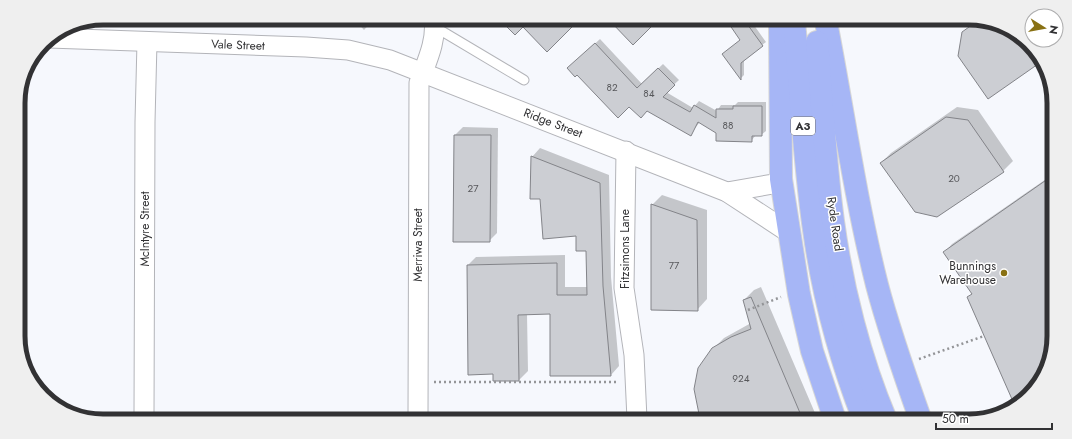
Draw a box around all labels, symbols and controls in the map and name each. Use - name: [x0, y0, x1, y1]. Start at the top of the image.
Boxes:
- north arrow: [1024, 8, 1064, 48]
- text: N: [1045, 24, 1063, 36]
- street label: Vale Street: [211, 35, 265, 55]
- house number: 82: [606, 80, 618, 95]
- house number: 84: [643, 86, 655, 101]
- street label: Ridge Street: [521, 103, 585, 143]
- road number: A3: [791, 117, 815, 135]
- house number: 88: [723, 118, 733, 133]
- house number: 20: [948, 171, 960, 186]
- house number: 27: [468, 181, 479, 196]
- street label: McIntyre Street: [136, 191, 154, 267]
- street label: Ryde Road: [822, 196, 848, 252]
- street label: Merriwa Street: [409, 208, 427, 282]
- street label: Fitzsimons Lane: [616, 209, 634, 289]
- place label: Bunnings Warehouse: [939, 257, 996, 289]
- house number: 77: [669, 258, 680, 273]
- marker: Bunnings Warehouse: [999, 268, 1009, 278]
- house number: 924: [732, 371, 750, 386]
- scale bar: [936, 405, 1052, 431]
- text: 50 m: [942, 410, 969, 428]

